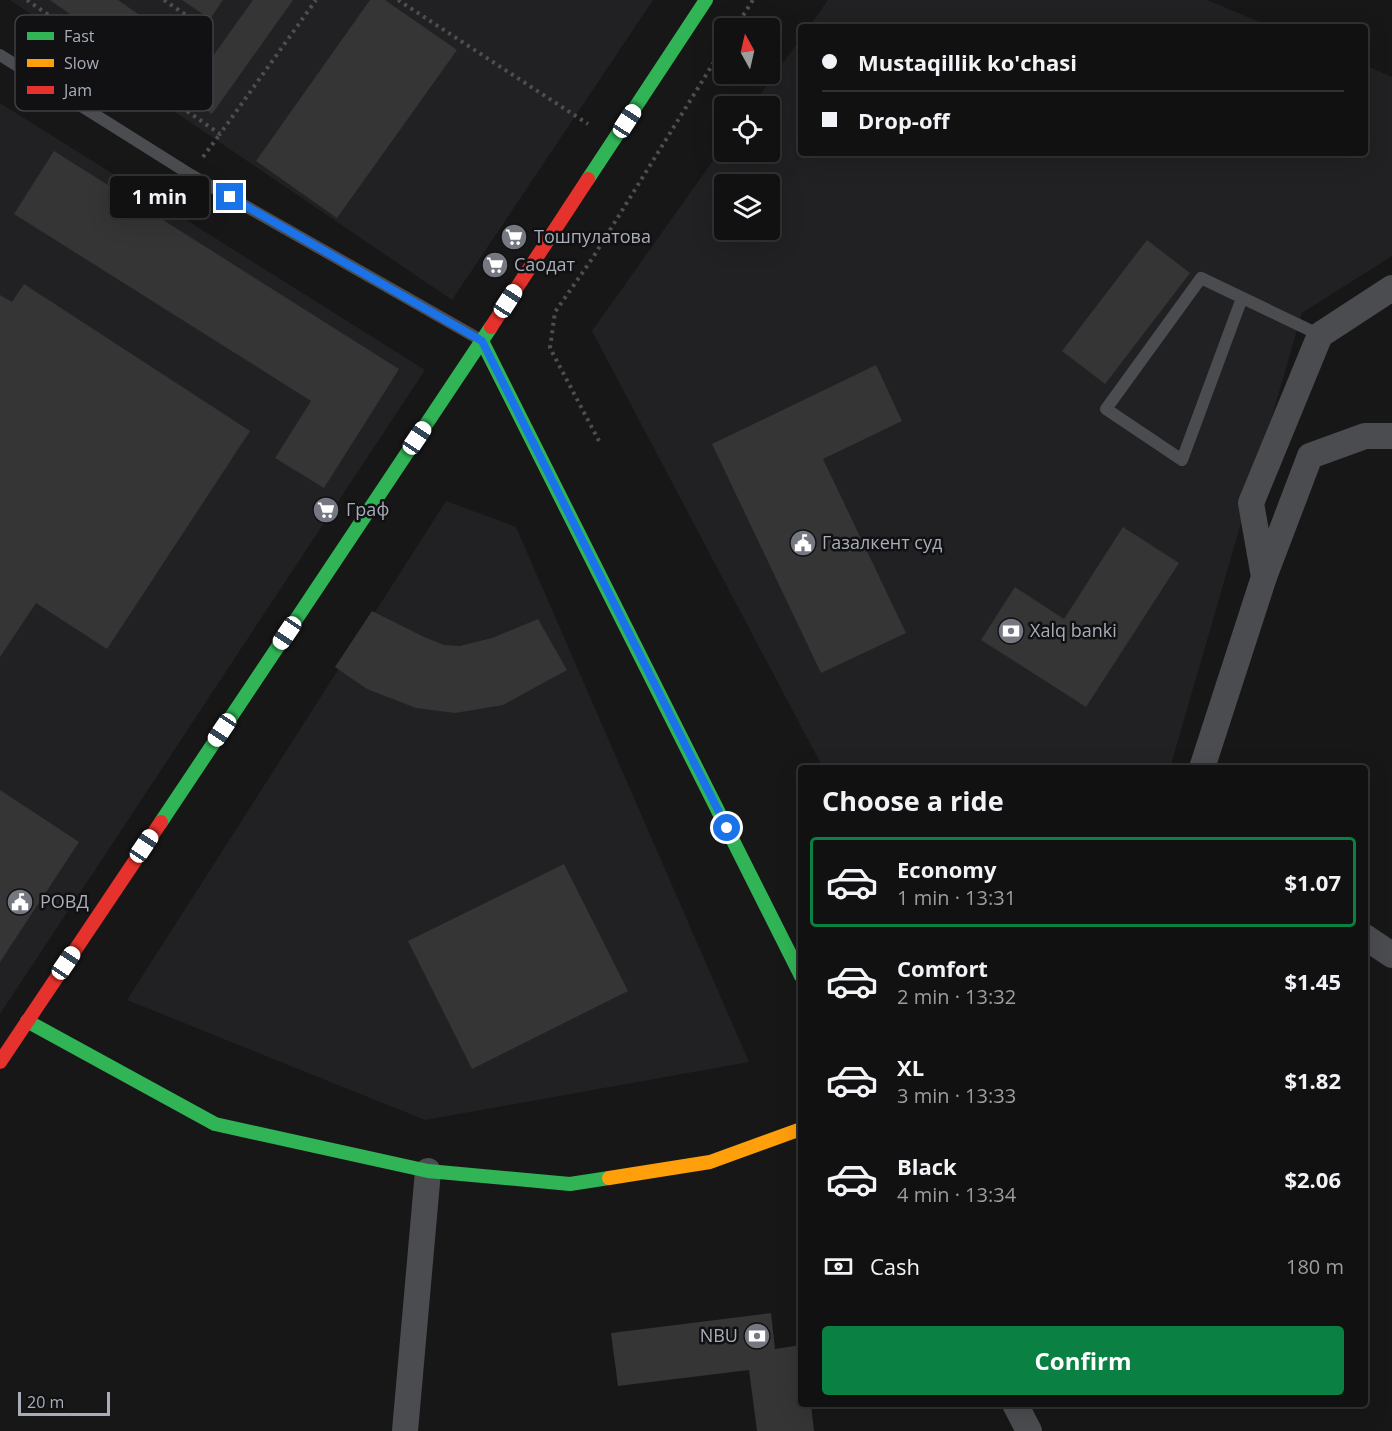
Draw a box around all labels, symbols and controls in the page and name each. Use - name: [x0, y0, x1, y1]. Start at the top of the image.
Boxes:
- legend: [15, 15, 213, 111]
- north arrow: [714, 18, 780, 84]
- map controls: [714, 18, 780, 240]
- text: Fast: [64, 25, 95, 47]
- text: Mustaqillik ko'chasi: [858, 47, 1077, 77]
- text: Slow: [64, 52, 99, 74]
- text: Jam: [62, 79, 92, 101]
- button: locate: [714, 96, 780, 162]
- car: [610, 101, 644, 141]
- text: Drop-off: [858, 105, 950, 135]
- button: layers: [714, 174, 780, 240]
- callout: 1 min: [110, 176, 209, 218]
- text: 1 min: [132, 183, 187, 210]
- route end: [216, 183, 243, 210]
- supermarket icon: Тошпулатова: [499, 222, 529, 252]
- place label: Тошпулатова: [534, 224, 651, 248]
- supermarket icon: Саодат: [480, 250, 510, 280]
- place label: Саодат: [514, 252, 576, 276]
- car: [491, 281, 525, 321]
- car: [399, 418, 435, 458]
- supermarket icon: Граф: [311, 495, 341, 525]
- place label: Граф: [346, 497, 389, 521]
- public building icon: Газалкент суд: [788, 528, 818, 558]
- place label: Газалкент суд: [822, 530, 942, 554]
- car: [269, 613, 305, 653]
- bank icon: Xalq banki: [996, 616, 1026, 646]
- place label: Xalq banki: [1030, 618, 1117, 642]
- car: [204, 710, 240, 750]
- text: Choose a ride: [822, 782, 1004, 819]
- route start: [713, 814, 740, 841]
- car: [126, 826, 162, 866]
- text: Economy: [897, 854, 996, 884]
- icon: car: [825, 855, 879, 909]
- text: $1.07: [1284, 867, 1341, 897]
- text: 1 min · 13:31: [897, 884, 1016, 911]
- public building icon: РОВД: [5, 887, 35, 917]
- place label: РОВД: [40, 889, 89, 913]
- car: [48, 943, 84, 983]
- text: Comfort: [897, 953, 988, 983]
- icon: car: [825, 954, 879, 1008]
- text: $1.45: [1284, 966, 1341, 996]
- text: 2 min · 13:32: [897, 983, 1016, 1010]
- text: XL: [897, 1052, 924, 1082]
- icon: car: [825, 1053, 879, 1107]
- text: $1.82: [1284, 1065, 1341, 1095]
- text: 3 min · 13:33: [897, 1082, 1016, 1109]
- text: Black: [897, 1151, 957, 1181]
- icon: car: [825, 1152, 879, 1206]
- text: $2.06: [1284, 1164, 1341, 1194]
- text: 4 min · 13:34: [897, 1181, 1016, 1208]
- icon: cash: [822, 1250, 855, 1283]
- text: Cash: [870, 1251, 920, 1281]
- text: 180 m: [1286, 1253, 1344, 1280]
- bank icon: NBU: [742, 1321, 772, 1351]
- place label: NBU: [700, 1323, 738, 1347]
- button: Confirm: [822, 1326, 1344, 1395]
- scale bar: [18, 1389, 110, 1416]
- text: 20 m: [27, 1391, 64, 1413]

